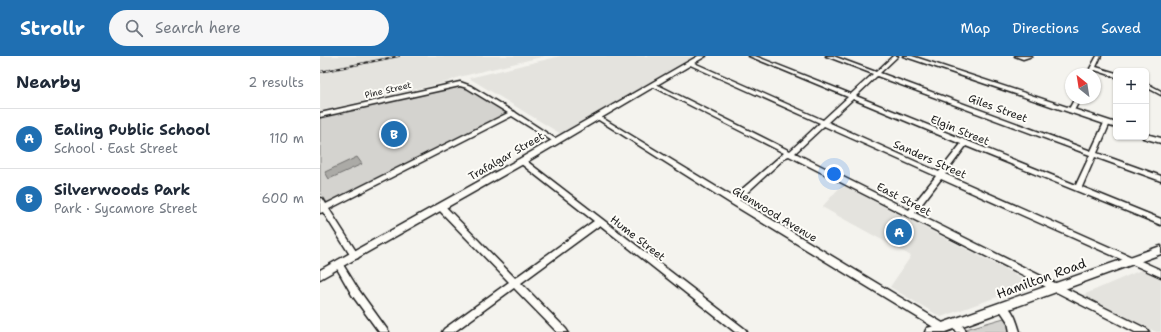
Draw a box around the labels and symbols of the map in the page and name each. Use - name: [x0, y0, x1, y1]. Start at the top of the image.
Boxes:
- north arrow: [1065, 68, 1101, 104]
- street label: Pine Street: [363, 79, 413, 101]
- street label: Giles Street: [966, 91, 1030, 126]
- street label: Elgin Street: [928, 112, 992, 149]
- pin: B: [381, 119, 407, 149]
- street label: Trafalgar Street: [466, 129, 547, 184]
- street label: Sanders Street: [891, 137, 969, 182]
- your location: [824, 164, 844, 184]
- street label: East Street: [874, 179, 934, 220]
- street label: Glenwood Avenue: [730, 183, 820, 246]
- street label: Hume Street: [607, 212, 668, 265]
- pin: A: [886, 217, 912, 247]
- street label: Hamilton Road: [994, 254, 1088, 303]

